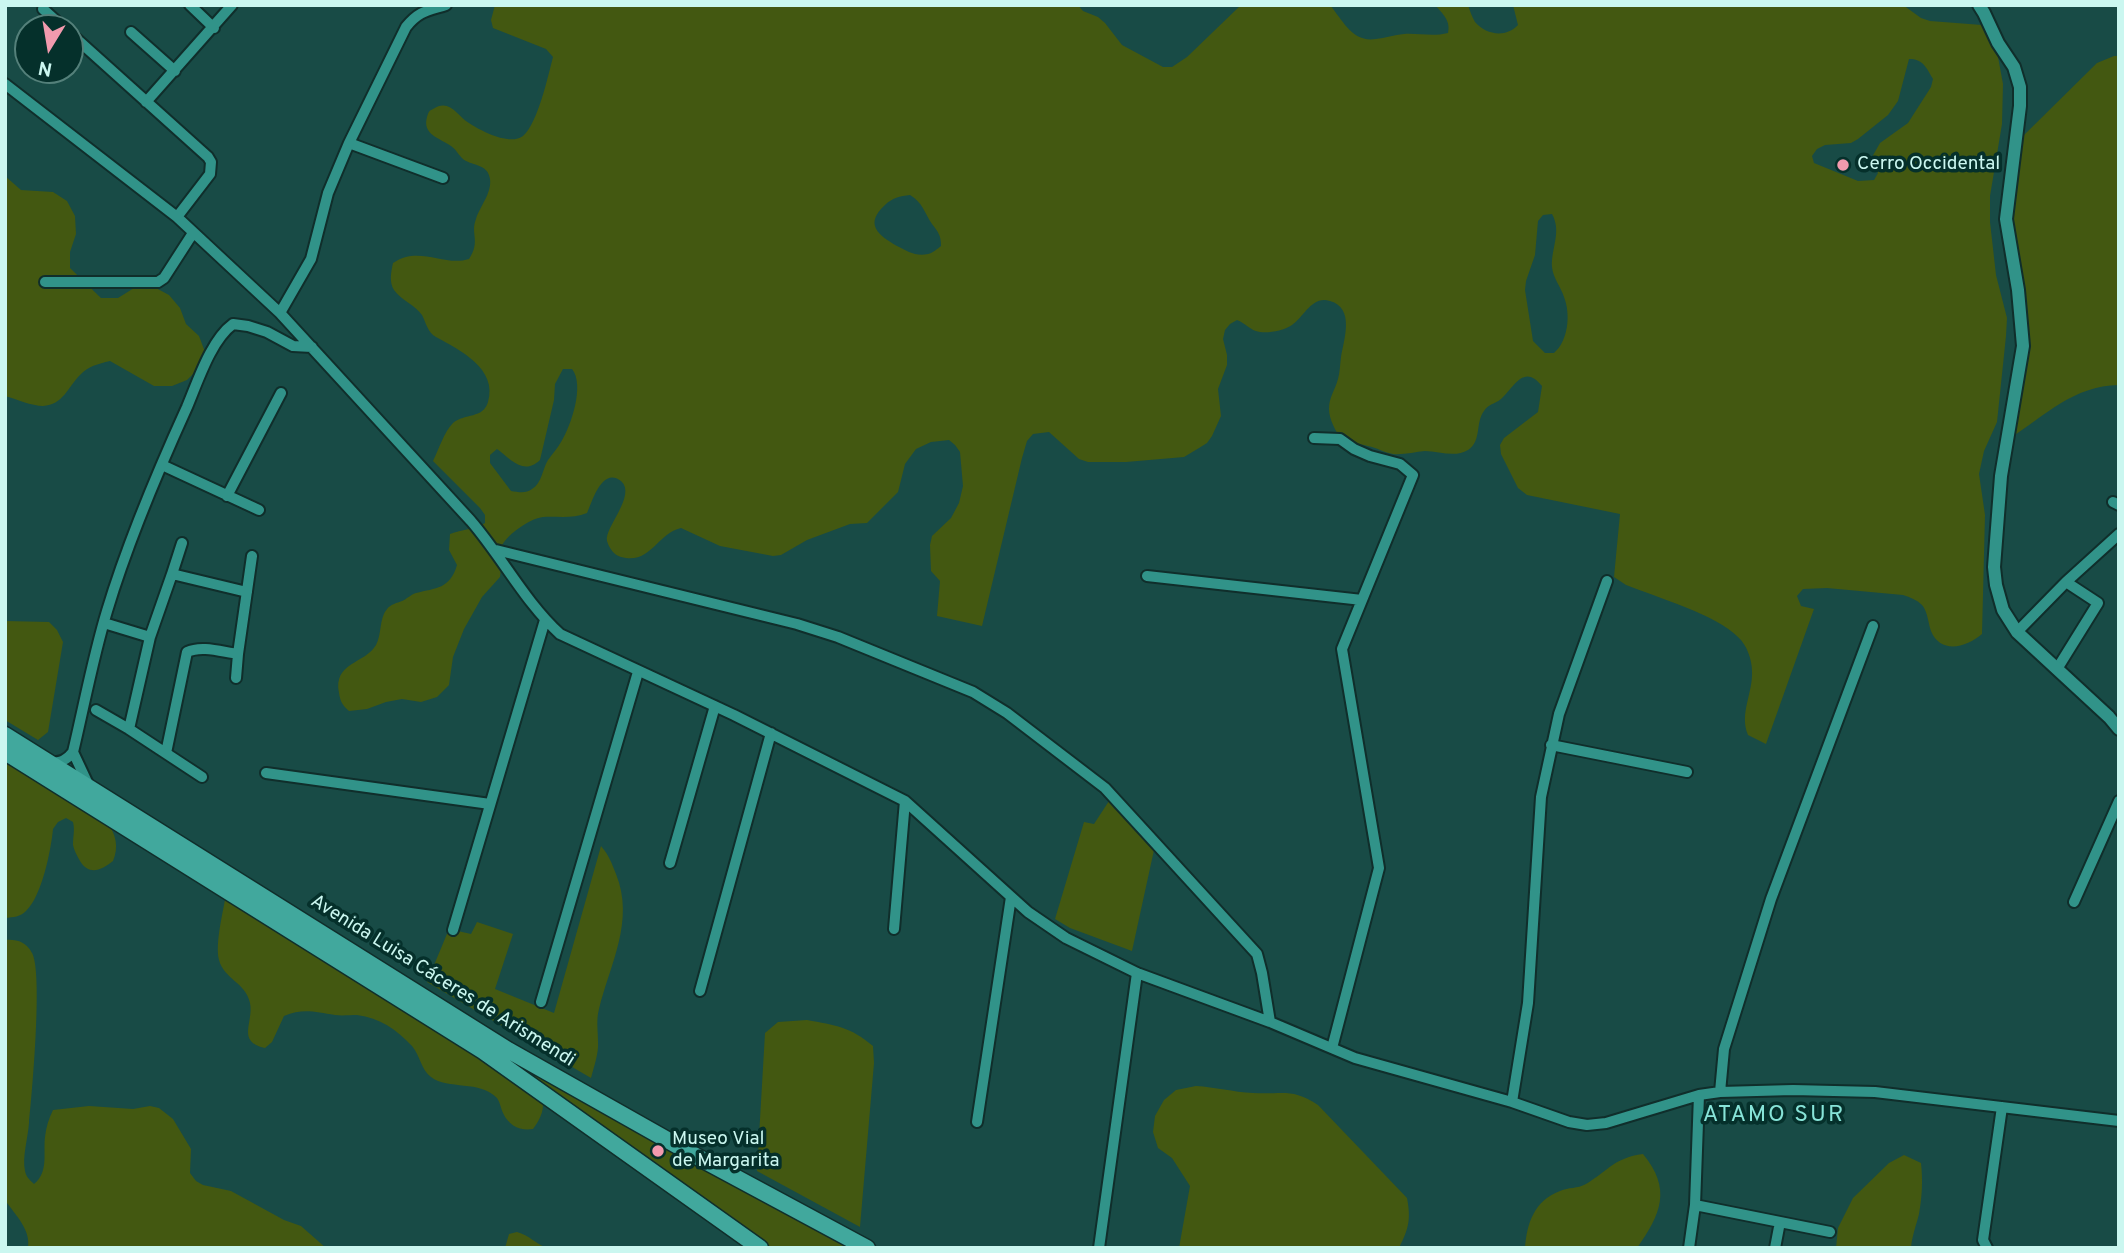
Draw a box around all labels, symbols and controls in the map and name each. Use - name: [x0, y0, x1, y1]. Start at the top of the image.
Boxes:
- north arrow: [14, 14, 84, 84]
- text: N: [36, 55, 54, 81]
- place label: Cerro Occidental: [1857, 154, 2000, 176]
- marker: Cerro Occidental: [1835, 157, 1851, 173]
- street label: Avenida Luisa Cáceres de Arismendi: [306, 891, 578, 1073]
- district label: ATAMO SUR: [1704, 1102, 1844, 1130]
- place label: Museo Vial de Margarita: [672, 1129, 779, 1173]
- marker: Museo Vial de Margarita: [650, 1143, 666, 1159]

